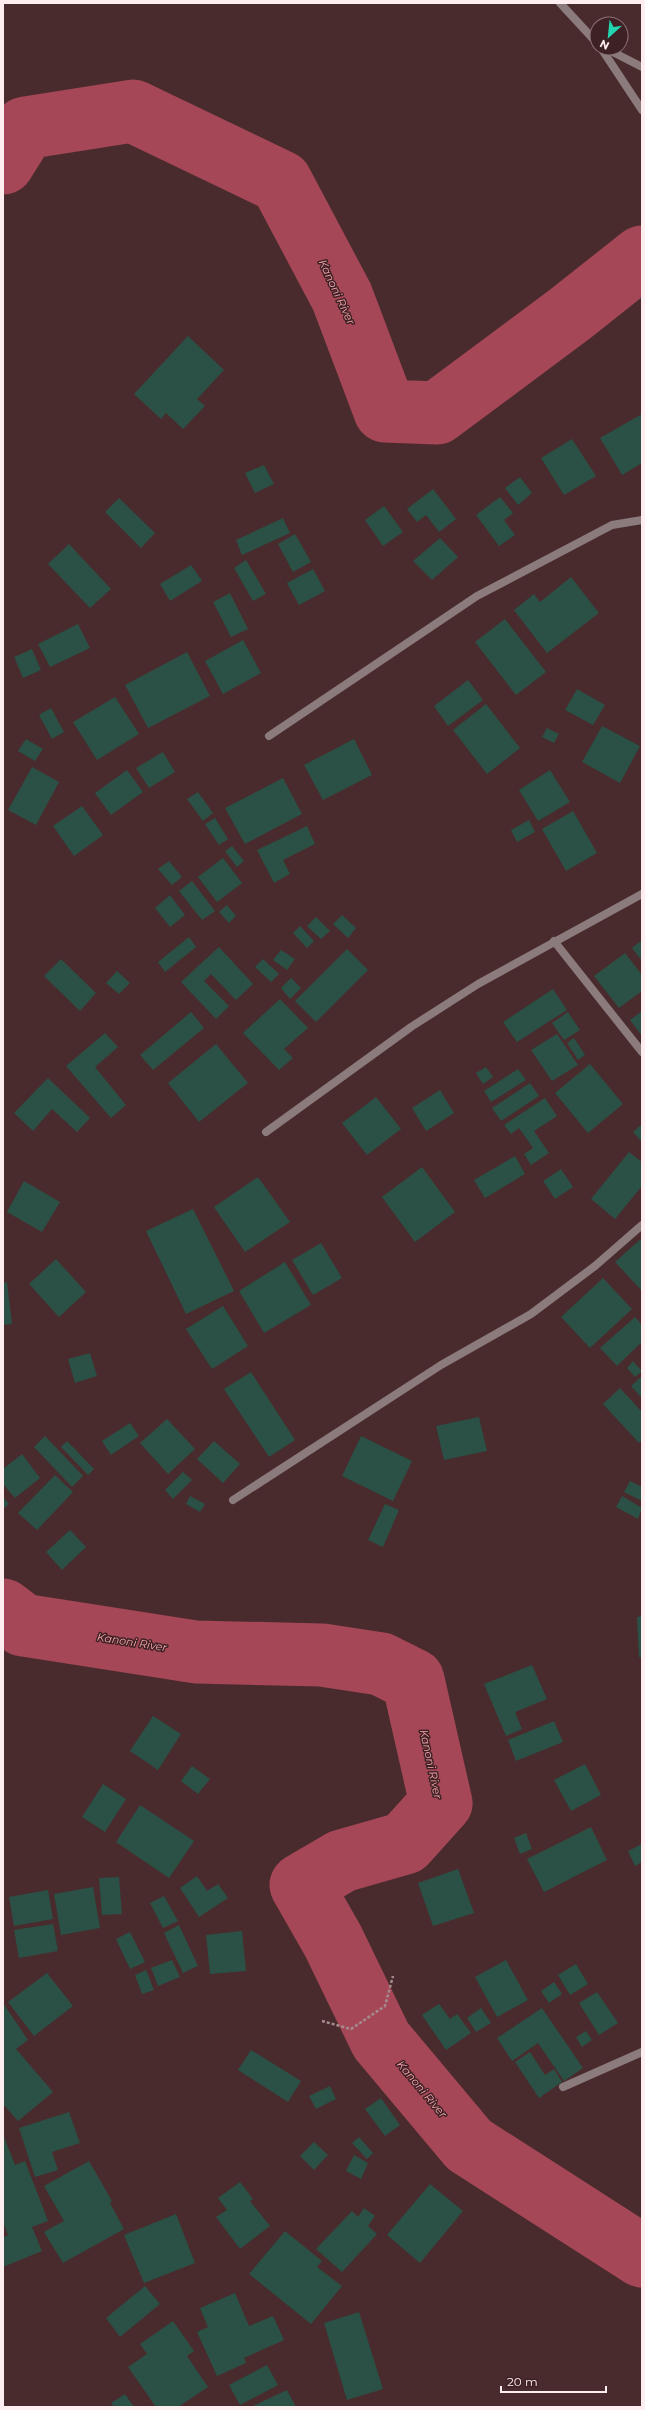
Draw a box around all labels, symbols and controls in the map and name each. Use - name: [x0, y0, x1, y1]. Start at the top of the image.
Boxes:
- north arrow: [589, 16, 629, 56]
- text: N: [597, 37, 612, 53]
- water label: Kanoni River: [316, 257, 358, 327]
- water label: Kanoni River: [96, 1630, 168, 1655]
- water label: Kanoni River: [417, 1728, 445, 1800]
- water label: Kanoni River: [394, 2058, 450, 2121]
- scale bar: [501, 2368, 606, 2394]
- text: 20 m: [507, 2374, 538, 2389]

